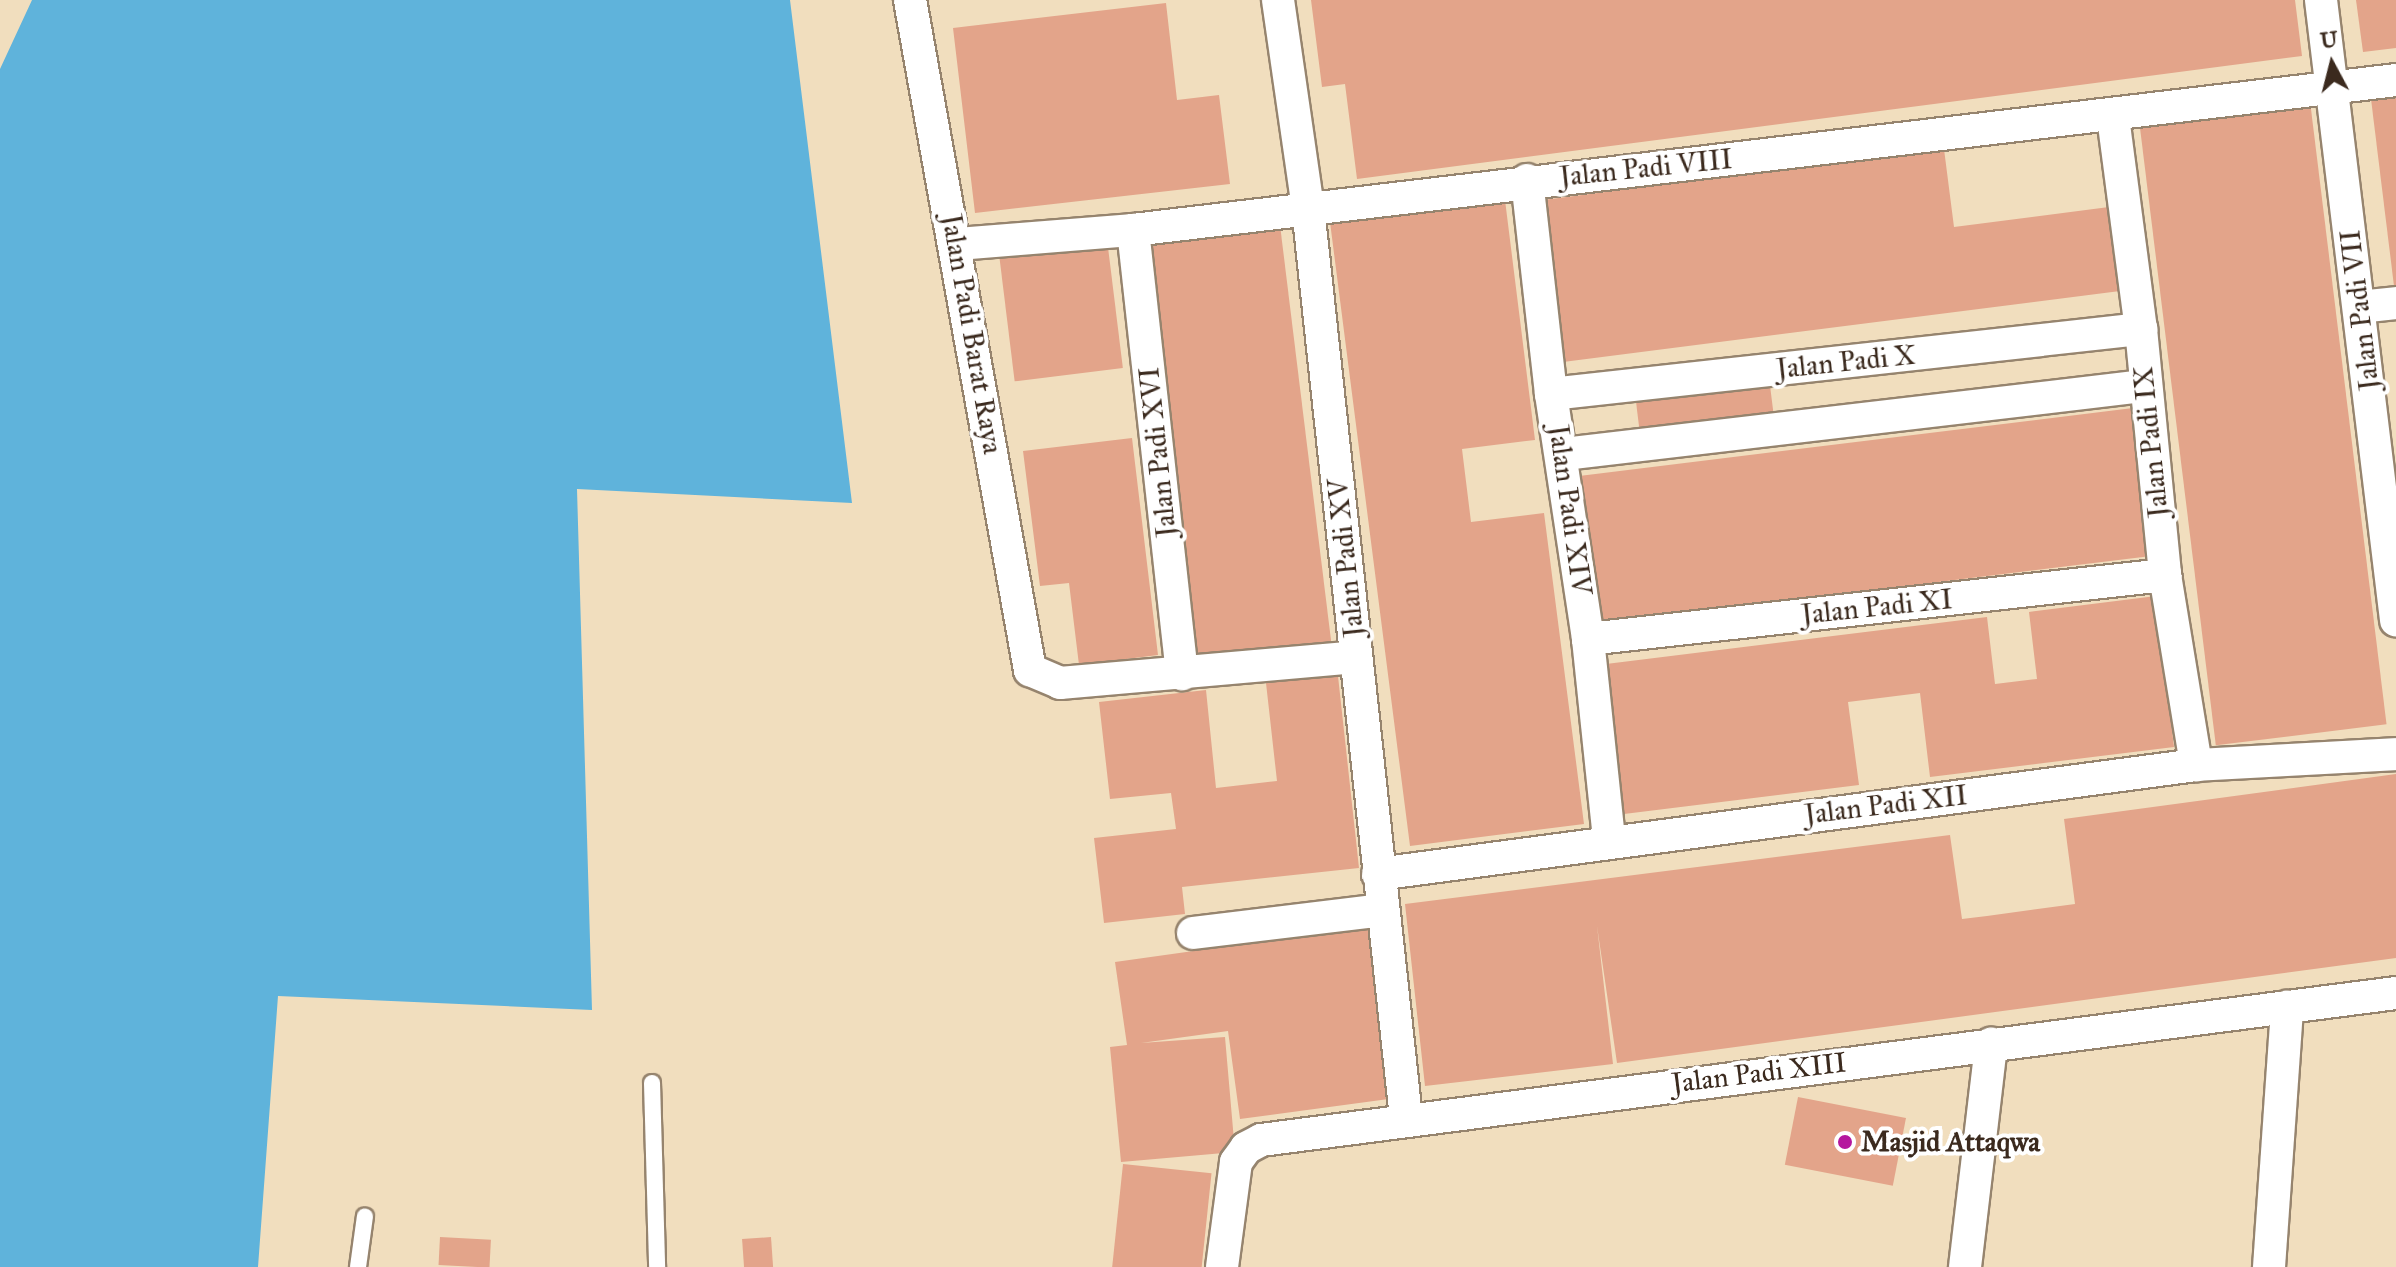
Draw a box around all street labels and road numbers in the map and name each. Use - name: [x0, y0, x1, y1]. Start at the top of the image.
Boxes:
- street label: Jalan Padi VIII: [1558, 142, 1734, 194]
- street label: Jalan Padi Barat Raya: [934, 212, 1010, 456]
- street label: Jalan Padi VII: [2333, 228, 2387, 392]
- street label: Jalan Padi X: [1775, 338, 1917, 386]
- street label: Jalan Padi XVI: [1132, 365, 1184, 539]
- street label: Jalan Padi IX: [2126, 365, 2176, 519]
- street label: Jalan Padi XIV: [1541, 423, 1599, 597]
- street label: Jalan Padi XV: [1321, 477, 1371, 639]
- street label: Jalan Padi XI: [1800, 582, 1954, 632]
- street label: Jalan Padi XII: [1803, 778, 1969, 832]
- street label: Jalan Padi XIII: [1670, 1046, 1848, 1100]

